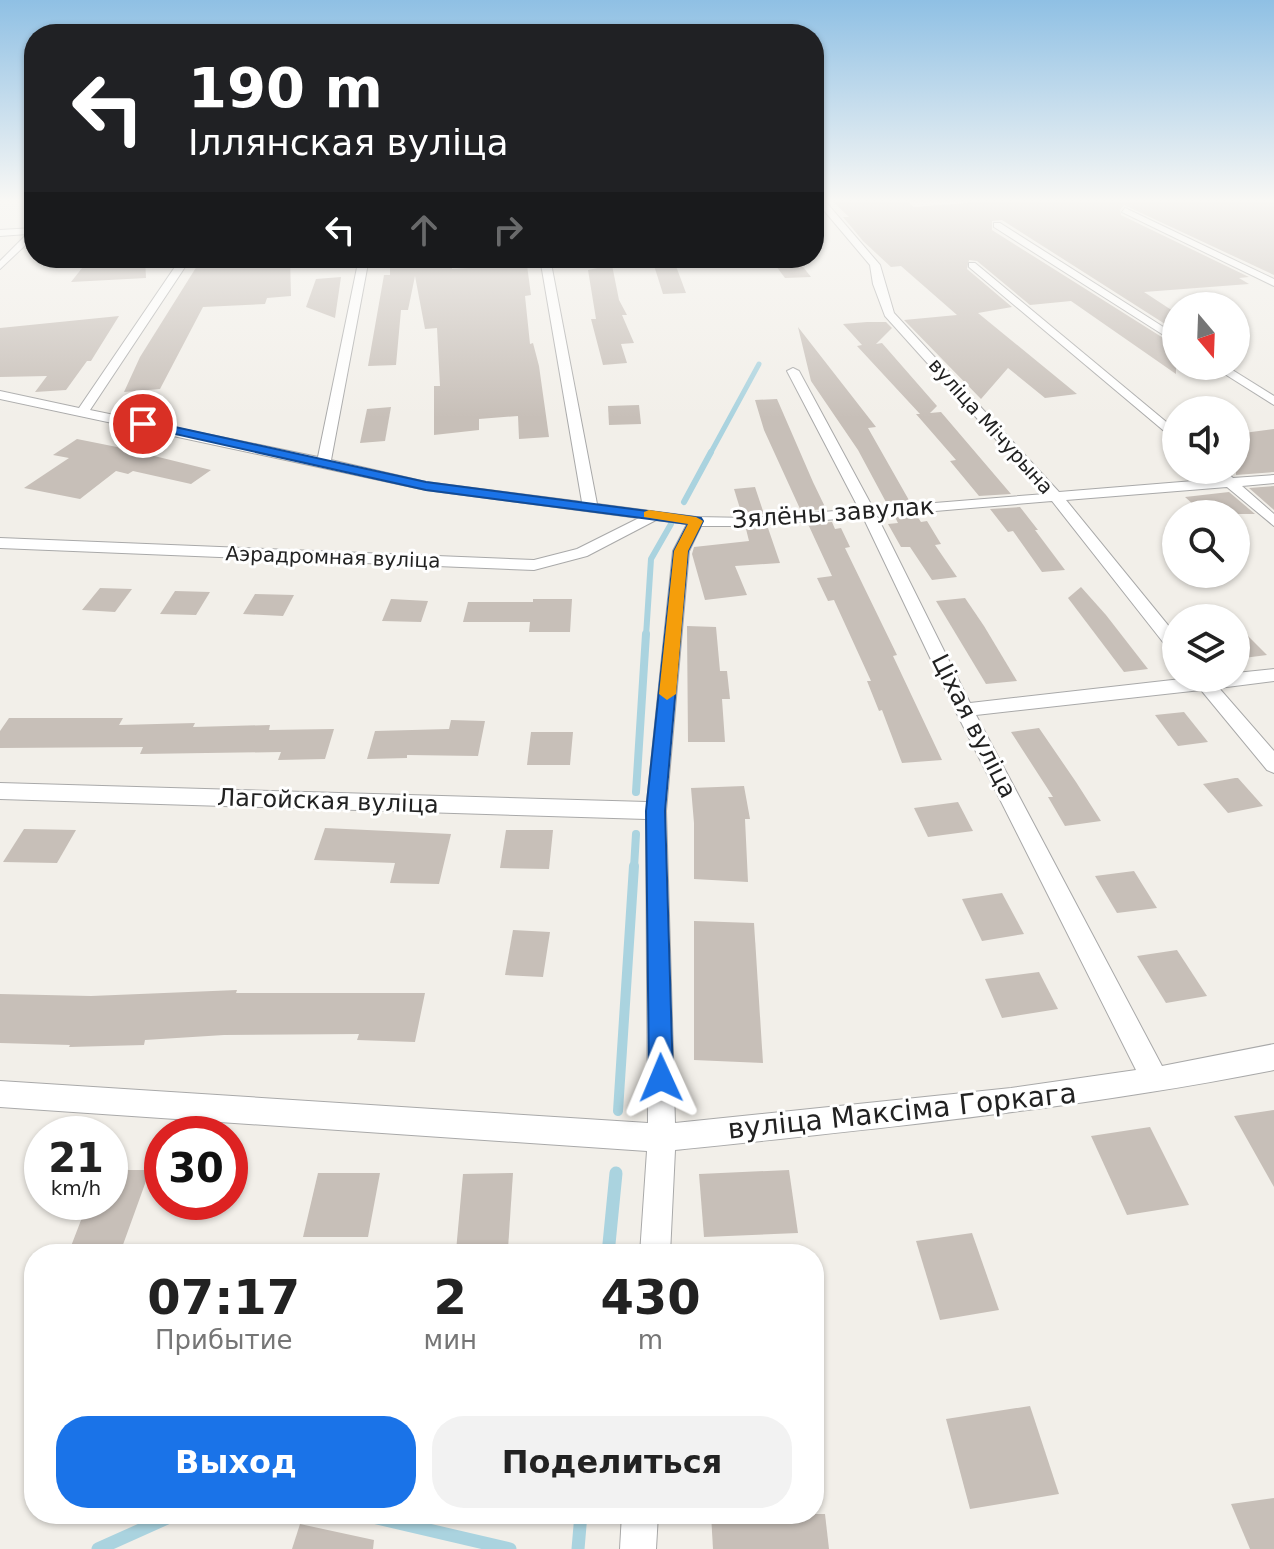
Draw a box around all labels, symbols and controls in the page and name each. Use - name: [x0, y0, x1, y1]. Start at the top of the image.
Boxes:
- text: 190 m: [188, 55, 383, 120]
- icon: left: [56, 56, 160, 160]
- text: Іллянская вуліца: [188, 122, 509, 163]
- icon: left: [318, 208, 362, 252]
- icon: ahead: [402, 208, 446, 252]
- icon: right: [486, 208, 530, 252]
- north arrow: [1162, 292, 1250, 380]
- map controls: [1162, 292, 1250, 692]
- street label: вуліца Мічурына: [924, 353, 1058, 499]
- pin: [109, 390, 177, 458]
- button: sound: [1162, 396, 1250, 484]
- icon: arrive: [121, 402, 165, 446]
- street label: Зялёны завулак: [731, 492, 935, 534]
- button: search: [1162, 500, 1250, 588]
- street label: Аэрадромная вуліца: [225, 541, 441, 573]
- button: layers: [1162, 604, 1250, 692]
- street label: Ціхая вуліца: [926, 649, 1022, 803]
- street label: Лагойская вуліца: [217, 783, 439, 819]
- position arrow: [619, 1036, 703, 1120]
- street label: вуліца Максіма Горкага: [726, 1076, 1078, 1146]
- speed limit sign: 30: [144, 1116, 248, 1220]
- text: 21: [48, 1135, 104, 1181]
- text: km/h: [51, 1176, 101, 1200]
- text: 07:17: [147, 1269, 300, 1325]
- text: 2: [434, 1269, 467, 1325]
- text: 430: [600, 1269, 701, 1325]
- text: Прибытие: [155, 1325, 293, 1355]
- text: мин: [424, 1325, 477, 1355]
- text: m: [638, 1325, 663, 1355]
- button: Выход: [56, 1416, 416, 1508]
- button: Поделиться: [432, 1416, 792, 1508]

